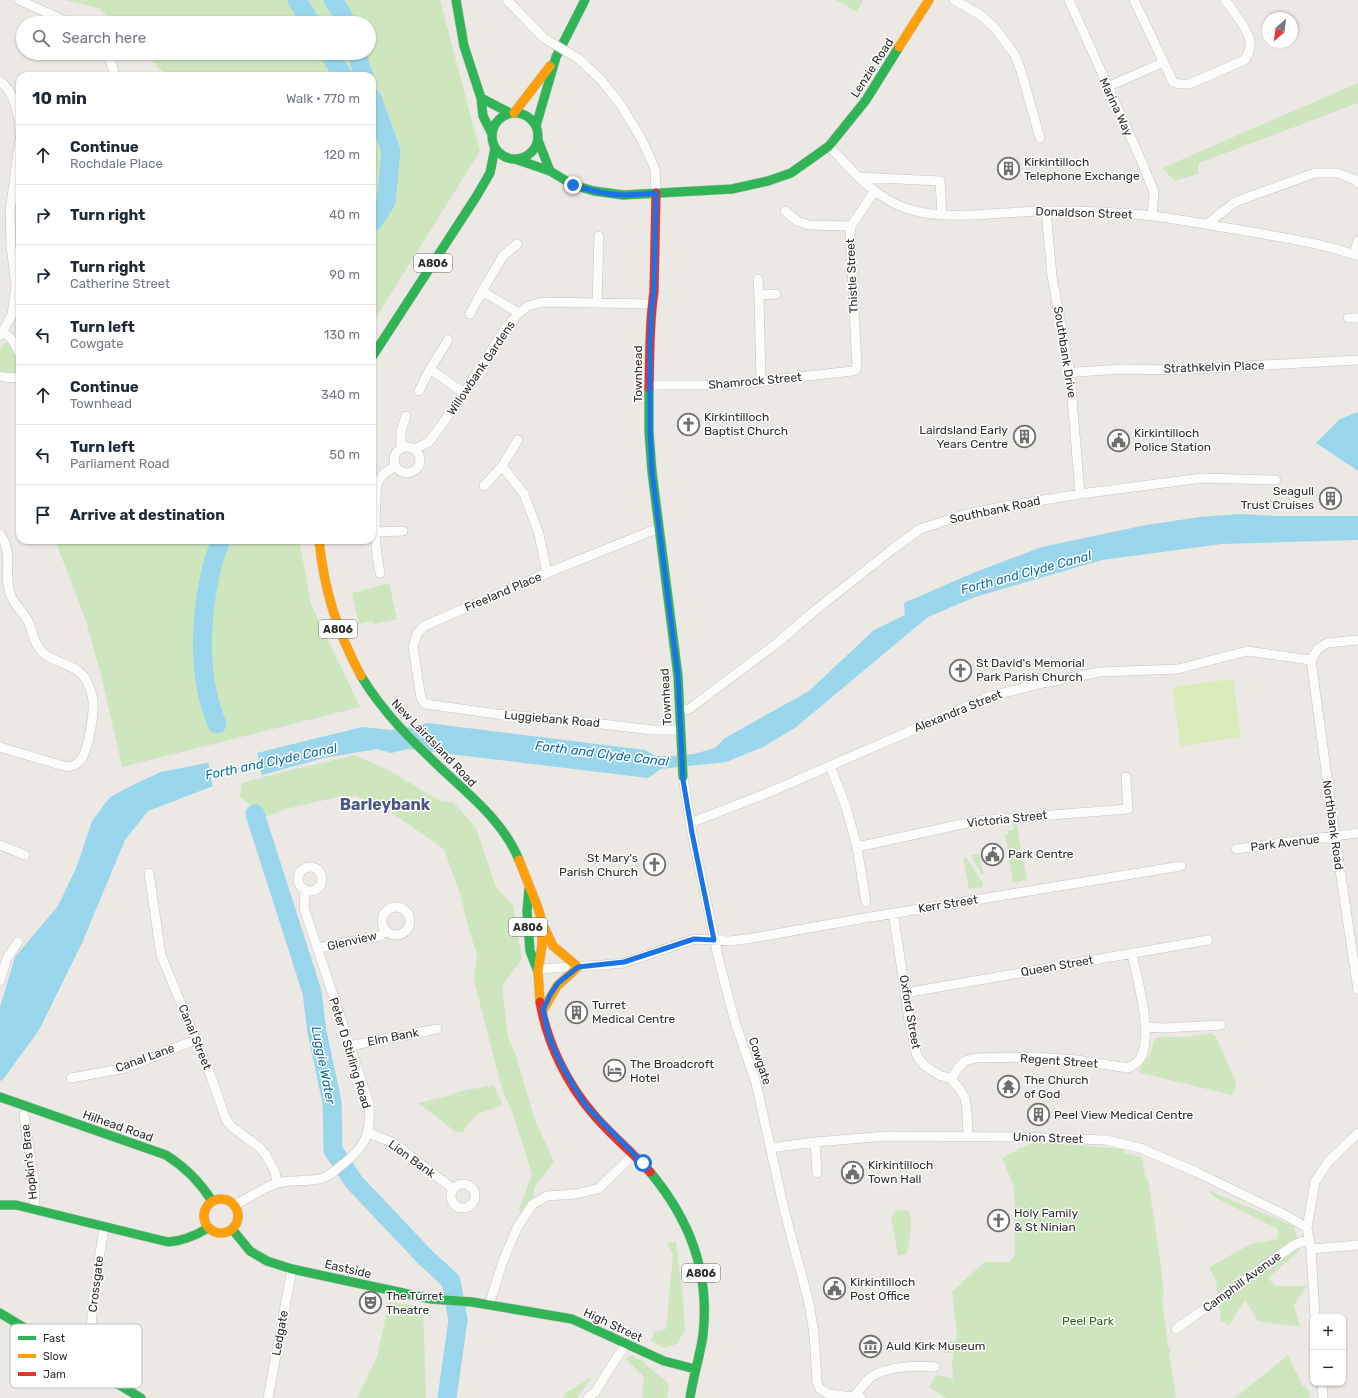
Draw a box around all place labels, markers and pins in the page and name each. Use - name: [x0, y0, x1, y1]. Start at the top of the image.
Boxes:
- place label: Kirkintilloch Telephone Exchange: [1024, 155, 1140, 183]
- building icon: Kirkintilloch Telephone Exchange: [996, 156, 1022, 182]
- place label: Kirkintilloch Baptist Church: [704, 410, 788, 438]
- church icon: Kirkintilloch Baptist Church: [676, 411, 702, 437]
- place label: Lairdsland Early Years Centre: [919, 423, 1008, 451]
- building icon: Lairdsland Early Years Centre: [1011, 424, 1037, 450]
- place label: Kirkintilloch Police Station: [1134, 426, 1211, 454]
- public building icon: Kirkintilloch Police Station: [1105, 427, 1131, 453]
- place label: Seagull Trust Cruises: [1241, 484, 1314, 512]
- building icon: Seagull Trust Cruises: [1317, 485, 1343, 511]
- place label: St David's Memorial Park Parish Church: [976, 656, 1085, 684]
- church icon: St David's Memorial Park Parish Church: [947, 657, 973, 683]
- public building icon: Park Centre: [979, 841, 1005, 867]
- place label: Park Centre: [1008, 847, 1074, 861]
- place label: St Mary's Parish Church: [559, 851, 638, 879]
- church icon: St Mary's Parish Church: [641, 852, 667, 878]
- place label: Turret Medical Centre: [592, 998, 675, 1026]
- building icon: Turret Medical Centre: [564, 999, 590, 1025]
- place label: The Broadcroft Hotel: [630, 1057, 714, 1085]
- hotel icon: The Broadcroft Hotel: [601, 1058, 627, 1084]
- place label: The Church of God: [1024, 1073, 1089, 1101]
- temple icon: The Church of God: [996, 1074, 1022, 1100]
- building icon: Peel View Medical Centre: [1026, 1102, 1052, 1128]
- place label: Peel View Medical Centre: [1054, 1108, 1194, 1122]
- place label: Kirkintilloch Town Hall: [868, 1158, 933, 1186]
- public building icon: Kirkintilloch Town Hall: [839, 1159, 865, 1185]
- place label: Holy Family & St Ninian: [1014, 1206, 1078, 1234]
- church icon: Holy Family & St Ninian: [985, 1207, 1011, 1233]
- place label: Kirkintilloch Post Office: [850, 1275, 915, 1303]
- public building icon: Kirkintilloch Post Office: [821, 1276, 847, 1302]
- place label: The Turret Theatre: [386, 1289, 443, 1317]
- theatre icon: The Turret Theatre: [357, 1290, 383, 1316]
- museum icon: Auld Kirk Museum: [857, 1333, 883, 1359]
- place label: Auld Kirk Museum: [886, 1339, 985, 1353]

